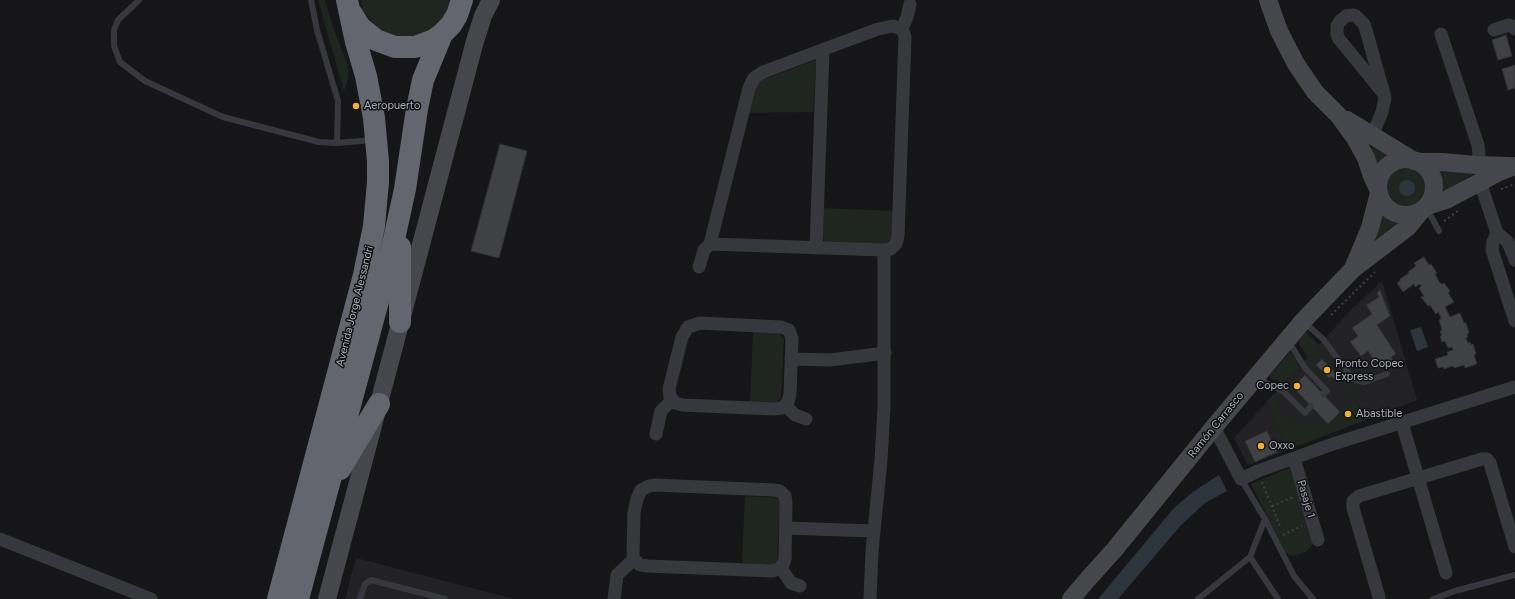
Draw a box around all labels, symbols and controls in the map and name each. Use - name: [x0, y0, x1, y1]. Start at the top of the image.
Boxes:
- place label: Aeropuerto: [364, 99, 420, 113]
- marker: Aeropuerto: [351, 101, 361, 111]
- street label: Avenida Jorge Alessandri: [334, 244, 376, 368]
- place label: Pronto Copec Express: [1335, 357, 1404, 383]
- marker: Pronto Copec Express: [1322, 365, 1332, 375]
- place label: Copec: [1256, 379, 1289, 393]
- marker: Copec: [1292, 381, 1302, 391]
- street label: Ramón Carrasco: [1185, 389, 1247, 461]
- place label: Abastible: [1356, 407, 1402, 421]
- marker: Abastible: [1343, 409, 1353, 419]
- place label: Oxxo: [1269, 439, 1294, 453]
- marker: Oxxo: [1256, 441, 1266, 451]
- street label: Pasaje 1: [1294, 479, 1318, 519]

